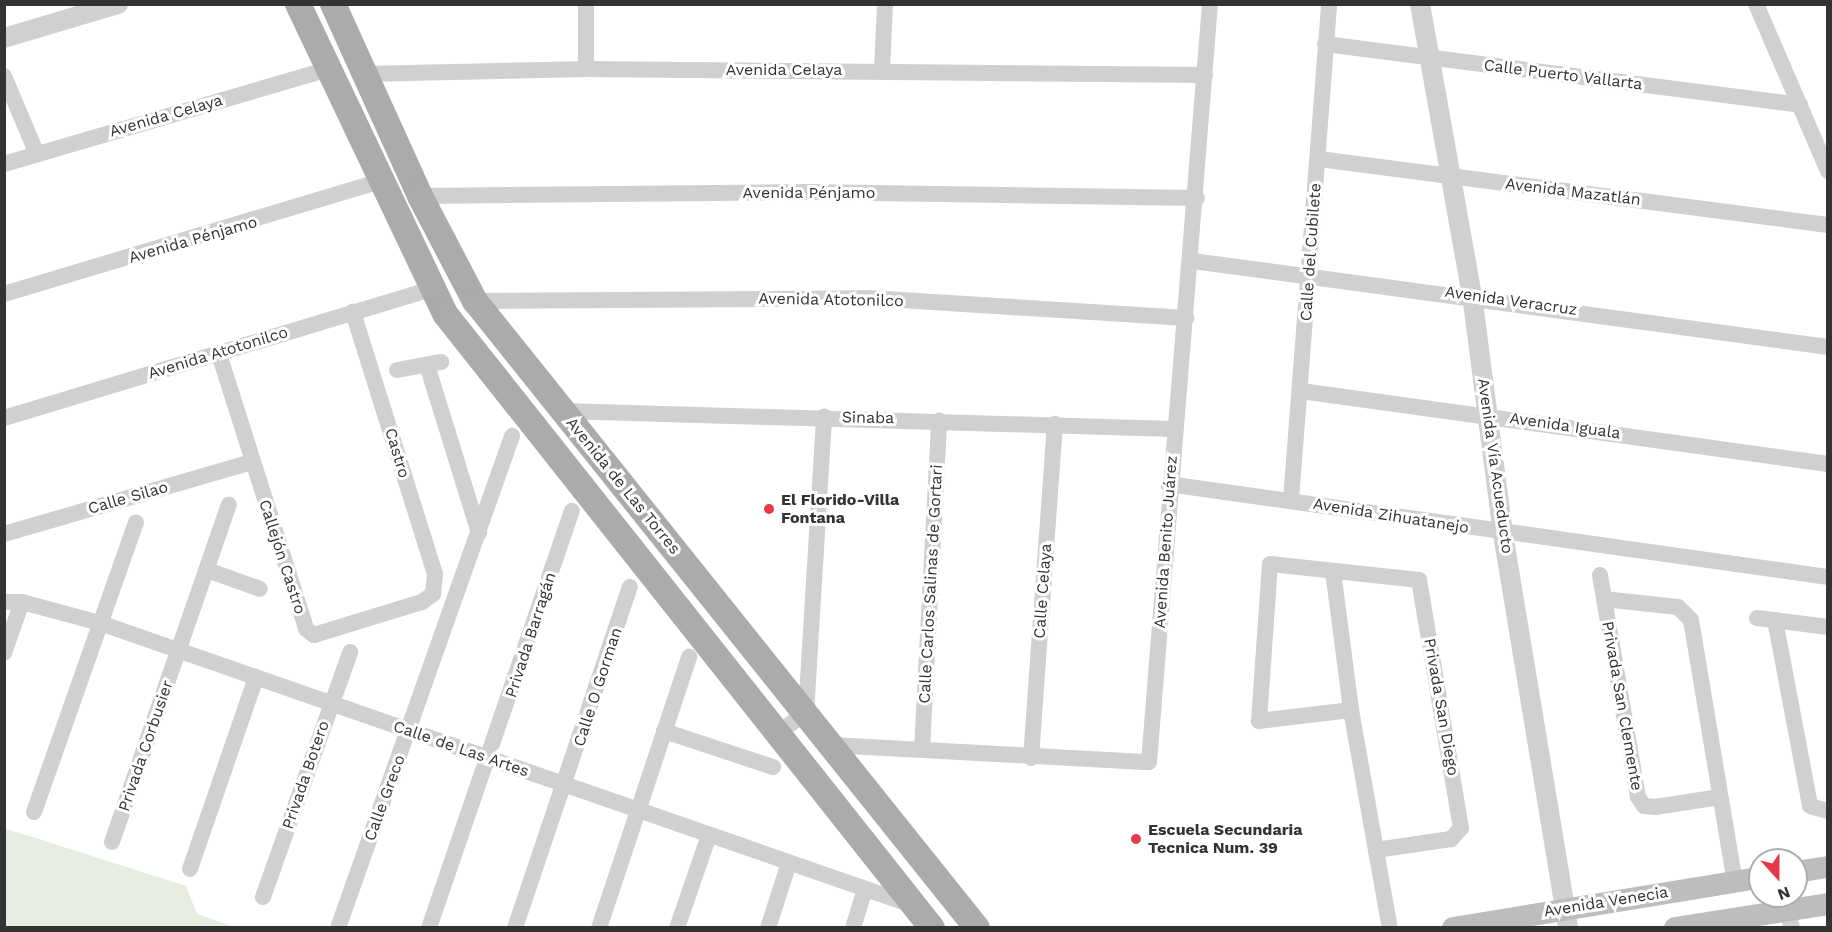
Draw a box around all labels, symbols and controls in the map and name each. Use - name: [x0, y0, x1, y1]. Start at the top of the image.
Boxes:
- street label: Calle Puerto Vallarta: [1482, 56, 1644, 94]
- street label: Avenida Celaya: [725, 60, 843, 80]
- street label: Avenida Celaya: [107, 91, 225, 141]
- street label: Avenida Mazatlán: [1504, 174, 1642, 210]
- street label: Calle del Cubilete: [1297, 182, 1325, 322]
- street label: Avenida Pénjamo: [742, 183, 876, 203]
- street label: Avenida Pénjamo: [126, 212, 260, 268]
- street label: Avenida Veracruz: [1443, 282, 1579, 320]
- street label: Avenida Atotonilco: [758, 289, 904, 311]
- street label: Avenida Atotonilco: [145, 322, 291, 384]
- street label: Avenida Vía Acueducto: [1473, 376, 1517, 556]
- street label: Sinaba: [842, 408, 894, 428]
- street label: Avenida Iguala: [1508, 409, 1622, 443]
- street label: Avenida de Las Torres: [562, 413, 684, 559]
- street label: Castro: [380, 426, 414, 480]
- street label: Avenida Benito Juárez: [1150, 455, 1182, 629]
- street label: Calle Carlos Salinas de Gortari: [915, 464, 947, 704]
- street label: Calle Silao: [86, 477, 170, 519]
- place label: El Florido-Villa Fontana: [781, 490, 900, 528]
- street label: Avenida Zihuatanejo: [1312, 494, 1470, 538]
- street label: Callejón Castro: [254, 497, 310, 617]
- marker: El Florido-Villa Fontana: [762, 502, 776, 516]
- street label: Calle Celaya: [1030, 543, 1056, 639]
- street label: Privada Barragán: [502, 570, 560, 700]
- street label: Privada San Clemente: [1598, 620, 1646, 792]
- street label: Calle O Gorman: [570, 625, 626, 749]
- street label: Privada San Diego: [1419, 636, 1463, 778]
- street label: Privada Corbusier: [115, 678, 177, 814]
- street label: Calle de Las Artes: [390, 717, 532, 781]
- street label: Privada Botero: [278, 718, 334, 832]
- street label: Calle Greco: [361, 752, 409, 844]
- place label: Escuela Secundaria Tecnica Num. 39: [1148, 820, 1303, 858]
- marker: Escuela Secundaria Tecnica Num. 39: [1129, 832, 1143, 846]
- north arrow: [1748, 848, 1808, 908]
- text: N: [1775, 882, 1793, 904]
- street label: Avenida Venecia: [1542, 883, 1670, 921]

